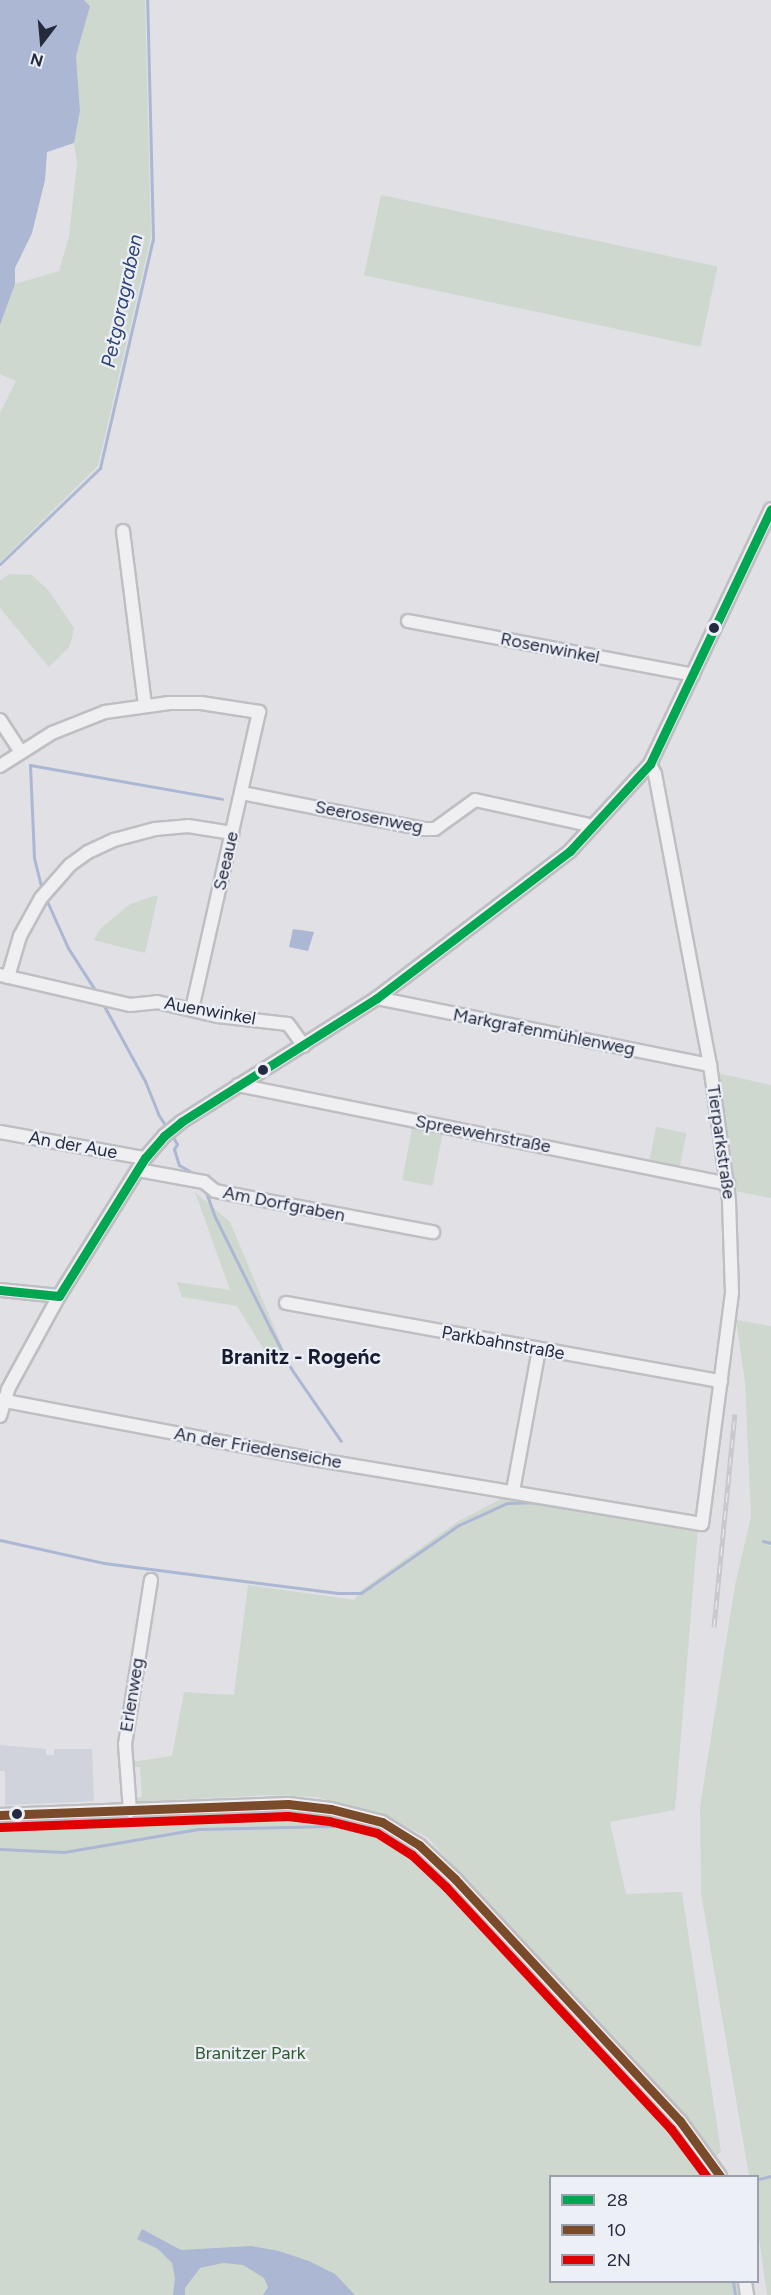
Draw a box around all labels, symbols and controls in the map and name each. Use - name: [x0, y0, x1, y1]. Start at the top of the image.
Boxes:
- north arrow: [12, 12, 72, 72]
- text: N: [28, 49, 45, 71]
- water label: Petgoragraben: [96, 232, 148, 370]
- unlabelled marker: [708, 622, 720, 634]
- street label: Rosenwinkel: [499, 628, 601, 668]
- street label: Seerosenweg: [313, 796, 425, 838]
- street label: Seeaue: [209, 829, 243, 893]
- street label: Auenwinkel: [163, 992, 257, 1030]
- street label: Markgrafenmühlenweg: [451, 1004, 637, 1060]
- unlabelled marker: [257, 1064, 269, 1076]
- street label: Tierparkstraße: [702, 1084, 740, 1200]
- street label: Spreewehrstraße: [413, 1110, 553, 1158]
- street label: An der Aue: [27, 1127, 119, 1163]
- street label: Am Dorfgraben: [221, 1182, 347, 1226]
- street label: Parkbahnstraße: [440, 1322, 566, 1364]
- district label: Branitz - Rogeńc: [221, 1344, 381, 1370]
- street label: An der Friedenseiche: [173, 1423, 343, 1473]
- street label: Erlenweg: [115, 1656, 149, 1734]
- unlabelled marker: [11, 1808, 23, 1820]
- park label: Branitzer Park: [195, 2042, 305, 2064]
- legend: [549, 2175, 759, 2283]
- text: 28: [607, 2189, 628, 2211]
- text: 10: [607, 2219, 626, 2241]
- text: 2N: [607, 2249, 631, 2271]

